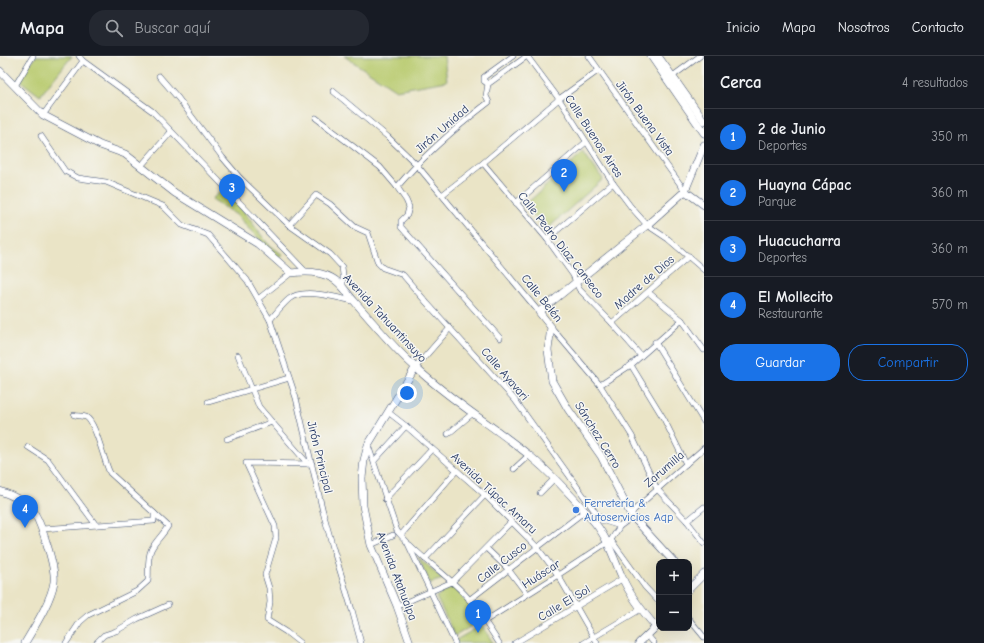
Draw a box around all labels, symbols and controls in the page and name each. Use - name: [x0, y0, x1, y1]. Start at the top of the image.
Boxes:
- search box: [89, 10, 369, 46]
- text: Mapa: [20, 17, 65, 39]
- icon: search: [103, 17, 125, 39]
- text: Buscar aquí: [135, 19, 210, 37]
- text: Inicio: [726, 19, 760, 36]
- text: Mapa: [782, 19, 816, 36]
- text: Nosotros: [838, 19, 890, 36]
- text: Contacto: [912, 19, 964, 36]
- text: Cerca: [720, 73, 762, 92]
- text: 4 resultados: [902, 75, 968, 90]
- street label: Jirón Buena Vista: [613, 78, 677, 158]
- street label: Calle Buenos Aires: [562, 92, 626, 180]
- street label: Jirón Unidad: [412, 102, 472, 156]
- text: 2 de Junio: [758, 120, 826, 138]
- text: 1: [730, 129, 736, 144]
- text: 350 m: [931, 129, 968, 144]
- text: Deportes: [758, 138, 807, 153]
- pin: 2: [551, 159, 577, 192]
- pin: 3: [219, 174, 245, 207]
- text: Huayna Cápac: [758, 176, 851, 194]
- text: 2: [730, 185, 736, 200]
- text: 360 m: [931, 185, 968, 200]
- street label: Calle Pedro Diaz Canseco: [515, 189, 607, 301]
- text: Parque: [758, 194, 796, 209]
- text: Huacucharra: [758, 232, 841, 250]
- text: 3: [730, 241, 736, 256]
- text: 360 m: [931, 241, 968, 256]
- text: Deportes: [758, 250, 807, 265]
- street label: Madre de Dios: [611, 252, 677, 312]
- street label: Avenida Tahuantinsuyo: [340, 271, 430, 365]
- street label: Calle Belén: [518, 271, 566, 325]
- text: El Mollecito: [758, 288, 833, 306]
- text: 4: [730, 297, 736, 312]
- text: 570 m: [932, 297, 968, 312]
- text: Restaurante: [758, 306, 823, 321]
- button: Guardar: [720, 344, 840, 381]
- button: Compartir: [848, 344, 968, 381]
- street label: Calle Ayavari: [478, 345, 532, 403]
- your location: [397, 383, 417, 403]
- street label: Sánchez Cerro: [572, 399, 624, 471]
- street label: Jirón Principal: [304, 419, 336, 495]
- street label: Zarumilla: [641, 448, 687, 490]
- street label: Avenida Túpac Amaru: [448, 450, 540, 536]
- pin: 4: [12, 495, 38, 528]
- place label: Ferretería & Autoservicios Aqp: [584, 496, 673, 524]
- marker: Ferretería & Autoservicios Aqp: [571, 505, 581, 515]
- street label: Avenida Atahualpa: [374, 530, 420, 622]
- street label: Calle Cusco: [474, 538, 530, 586]
- street label: Huáscar: [519, 556, 563, 591]
- map controls: [656, 559, 692, 631]
- button: +: [656, 559, 692, 595]
- street label: Calle El Sol: [535, 582, 593, 624]
- button: −: [656, 595, 692, 631]
- pin: 1: [465, 600, 491, 633]

